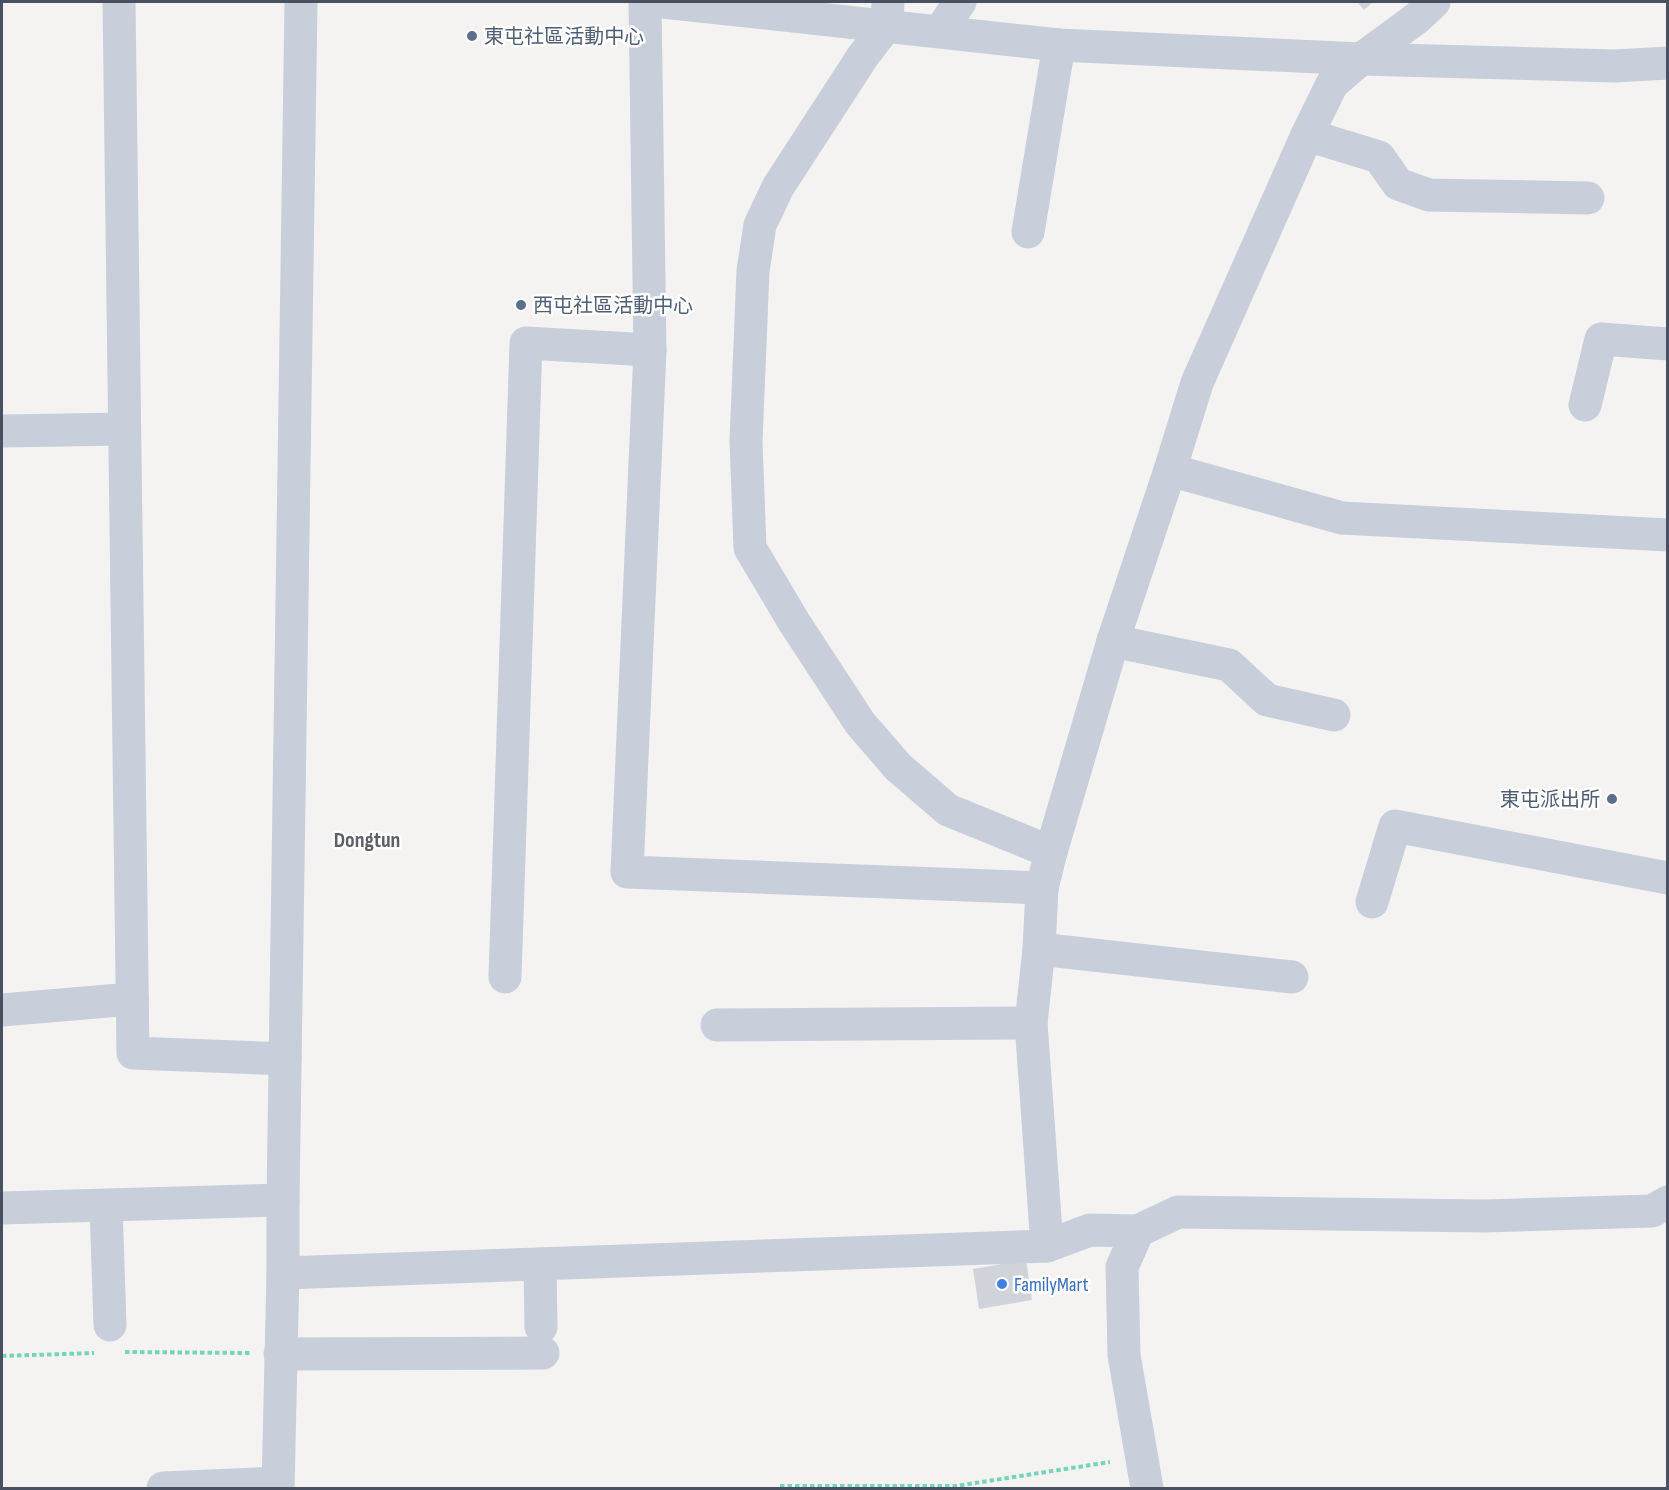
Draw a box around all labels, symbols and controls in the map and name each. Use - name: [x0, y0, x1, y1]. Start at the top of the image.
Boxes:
- place label: 東屯社區活動中心: [484, 25, 644, 49]
- marker: 東屯社區活動中心: [465, 29, 479, 43]
- place label: 西屯社區活動中心: [533, 294, 693, 318]
- marker: 西屯社區活動中心: [514, 298, 528, 312]
- place label: 東屯派出所: [1500, 788, 1600, 812]
- marker: 東屯派出所: [1605, 792, 1619, 806]
- district label: Dongtun: [334, 827, 400, 854]
- place label: FamilyMart: [1014, 1273, 1089, 1297]
- marker: FamilyMart: [995, 1277, 1009, 1291]

